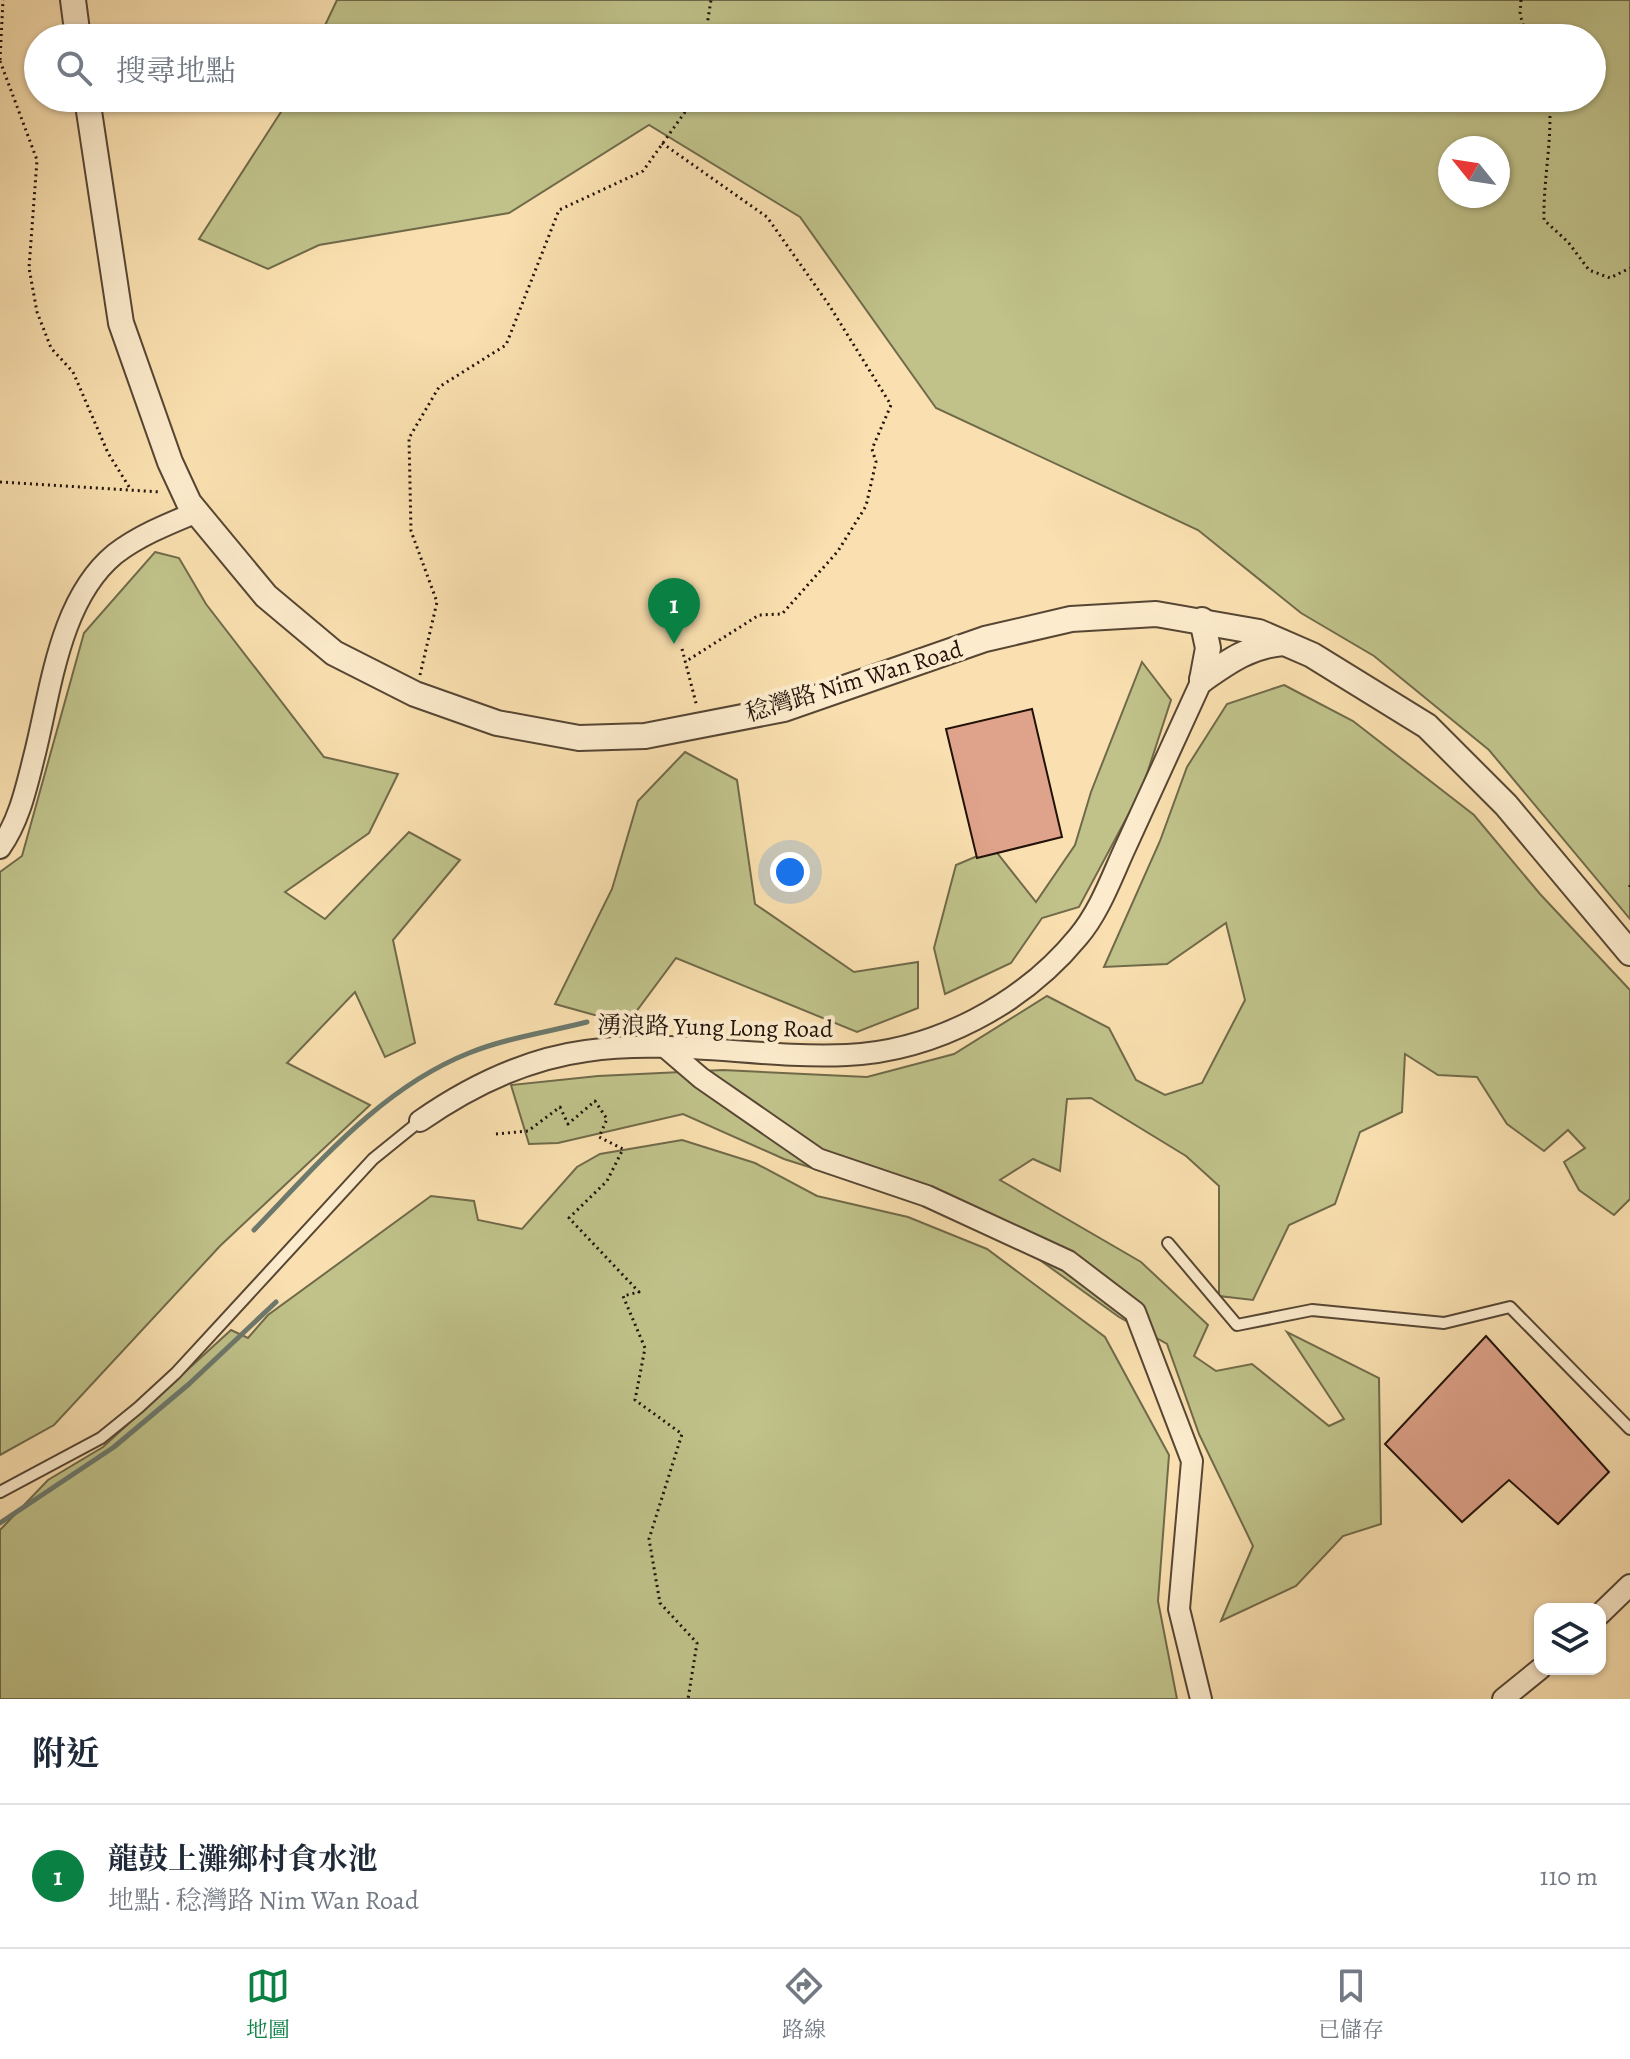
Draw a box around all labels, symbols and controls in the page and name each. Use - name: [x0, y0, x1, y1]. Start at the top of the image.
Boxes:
- search box: [24, 24, 1606, 112]
- icon: search: [52, 46, 96, 90]
- text: 搜尋地點: [116, 51, 236, 91]
- north arrow: [1438, 136, 1510, 208]
- pin: 1: [648, 578, 700, 644]
- street label: 稔灣路 Nim Wan Road: [742, 633, 966, 729]
- your location: [770, 852, 810, 892]
- street label: 湧浪路 Yung Long Road: [597, 1009, 833, 1045]
- map controls: [1534, 1603, 1606, 1675]
- button: layers: [1534, 1603, 1606, 1675]
- text: 附近: [32, 1730, 100, 1777]
- text: 龍鼓上灘鄉村食水池: [108, 1839, 378, 1879]
- text: 1: [53, 1859, 63, 1894]
- text: 110 m: [1540, 1859, 1598, 1894]
- text: 地點 · 稔灣路 Nim Wan Road: [108, 1883, 419, 1918]
- tab: 地圖: [246, 1964, 290, 2045]
- tab: 路線: [782, 1964, 826, 2045]
- tab: 已儲存: [1318, 1964, 1384, 2045]

